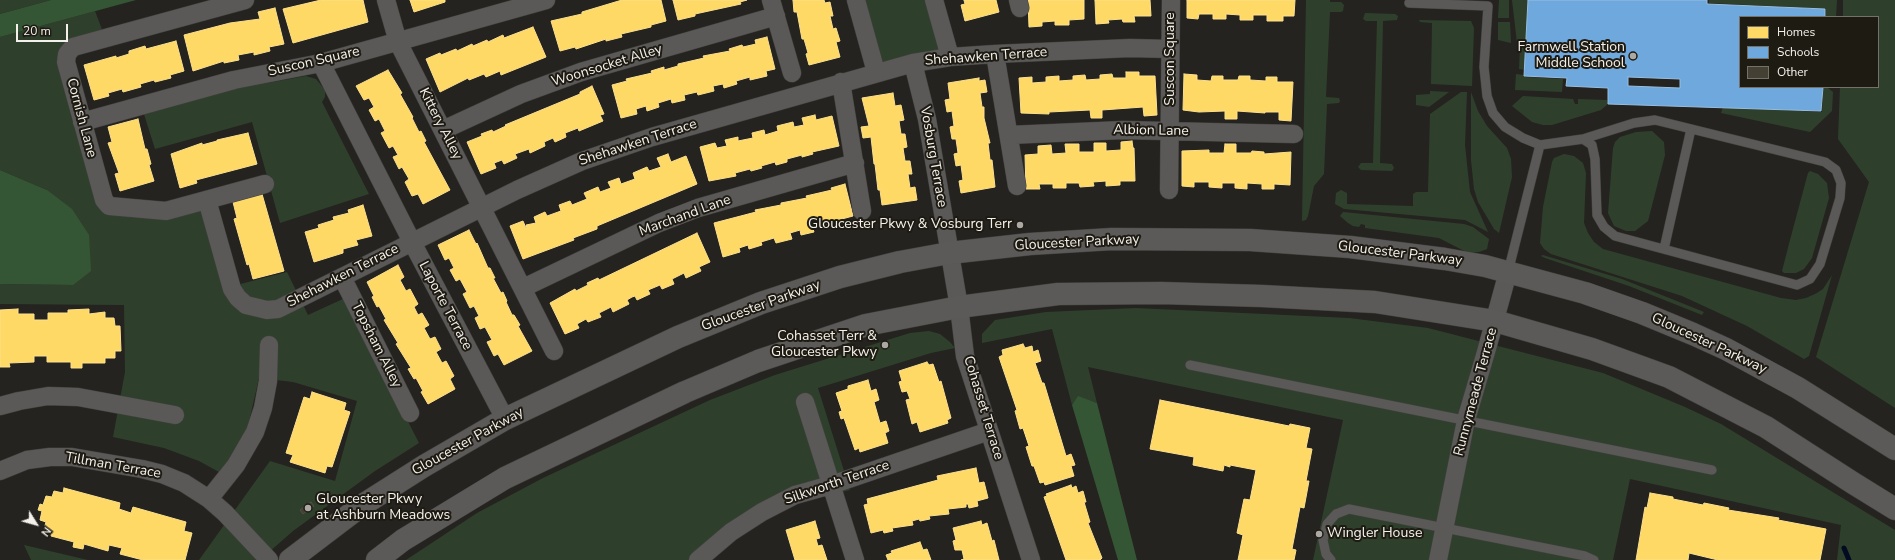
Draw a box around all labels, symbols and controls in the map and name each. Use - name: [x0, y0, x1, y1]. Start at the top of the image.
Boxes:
- street label: Suscon Square: [1163, 12, 1179, 106]
- scale bar: [18, 16, 70, 42]
- legend: [1739, 16, 1879, 88]
- text: 20 m: [23, 23, 51, 39]
- text: Homes: [1777, 24, 1815, 40]
- place label: Farmwell Station Middle School: [1517, 40, 1625, 72]
- street label: Woonsocket Alley: [550, 41, 664, 91]
- street label: Suscon Square: [267, 43, 361, 81]
- street label: Shehawken Terrace: [924, 44, 1048, 70]
- text: Schools: [1777, 44, 1819, 60]
- marker: Farmwell Station Middle School: [1628, 51, 1638, 61]
- text: Other: [1777, 64, 1808, 80]
- street label: Cornish Lane: [62, 76, 100, 160]
- street label: Kittery Alley: [415, 85, 465, 163]
- street label: Vosburg Terrace: [916, 105, 950, 209]
- street label: Shehawken Terrace: [577, 116, 699, 170]
- street label: Albion Lane: [1113, 122, 1189, 140]
- street label: Marchand Lane: [637, 192, 733, 240]
- place label: Gloucester Pkwy & Vosburg Terr: [808, 217, 1012, 233]
- marker: Gloucester Pkwy & Vosburg Terr: [1015, 220, 1025, 230]
- street label: Gloucester Parkway: [1014, 231, 1140, 255]
- street label: Gloucester Parkway: [1337, 238, 1463, 270]
- street label: Shehawken Terrace: [284, 241, 402, 311]
- street label: Laporte Terrace: [415, 259, 475, 353]
- street label: Gloucester Parkway: [699, 277, 823, 335]
- street label: Topsham Alley: [347, 299, 405, 391]
- street label: Gloucester Parkway: [1649, 310, 1769, 378]
- street label: Runnymeade Terrace: [1451, 326, 1501, 458]
- place label: Cohasset Terr & Gloucester Pkwy: [771, 329, 877, 362]
- marker: Cohasset Terr & Gloucester Pkwy: [880, 340, 890, 350]
- street label: Cohasset Terrace: [959, 354, 1007, 462]
- street label: Gloucester Parkway: [409, 404, 527, 480]
- street label: Tillman Terrace: [64, 449, 162, 483]
- street label: Silkworth Terrace: [782, 457, 892, 509]
- place label: Gloucester Pkwy at Ashburn Meadows: [316, 492, 450, 524]
- marker: Gloucester Pkwy at Ashburn Meadows: [303, 503, 313, 513]
- north arrow: [16, 504, 56, 544]
- text: N: [38, 524, 54, 539]
- place label: Wingler House: [1327, 526, 1422, 542]
- marker: Wingler House: [1314, 529, 1324, 539]

